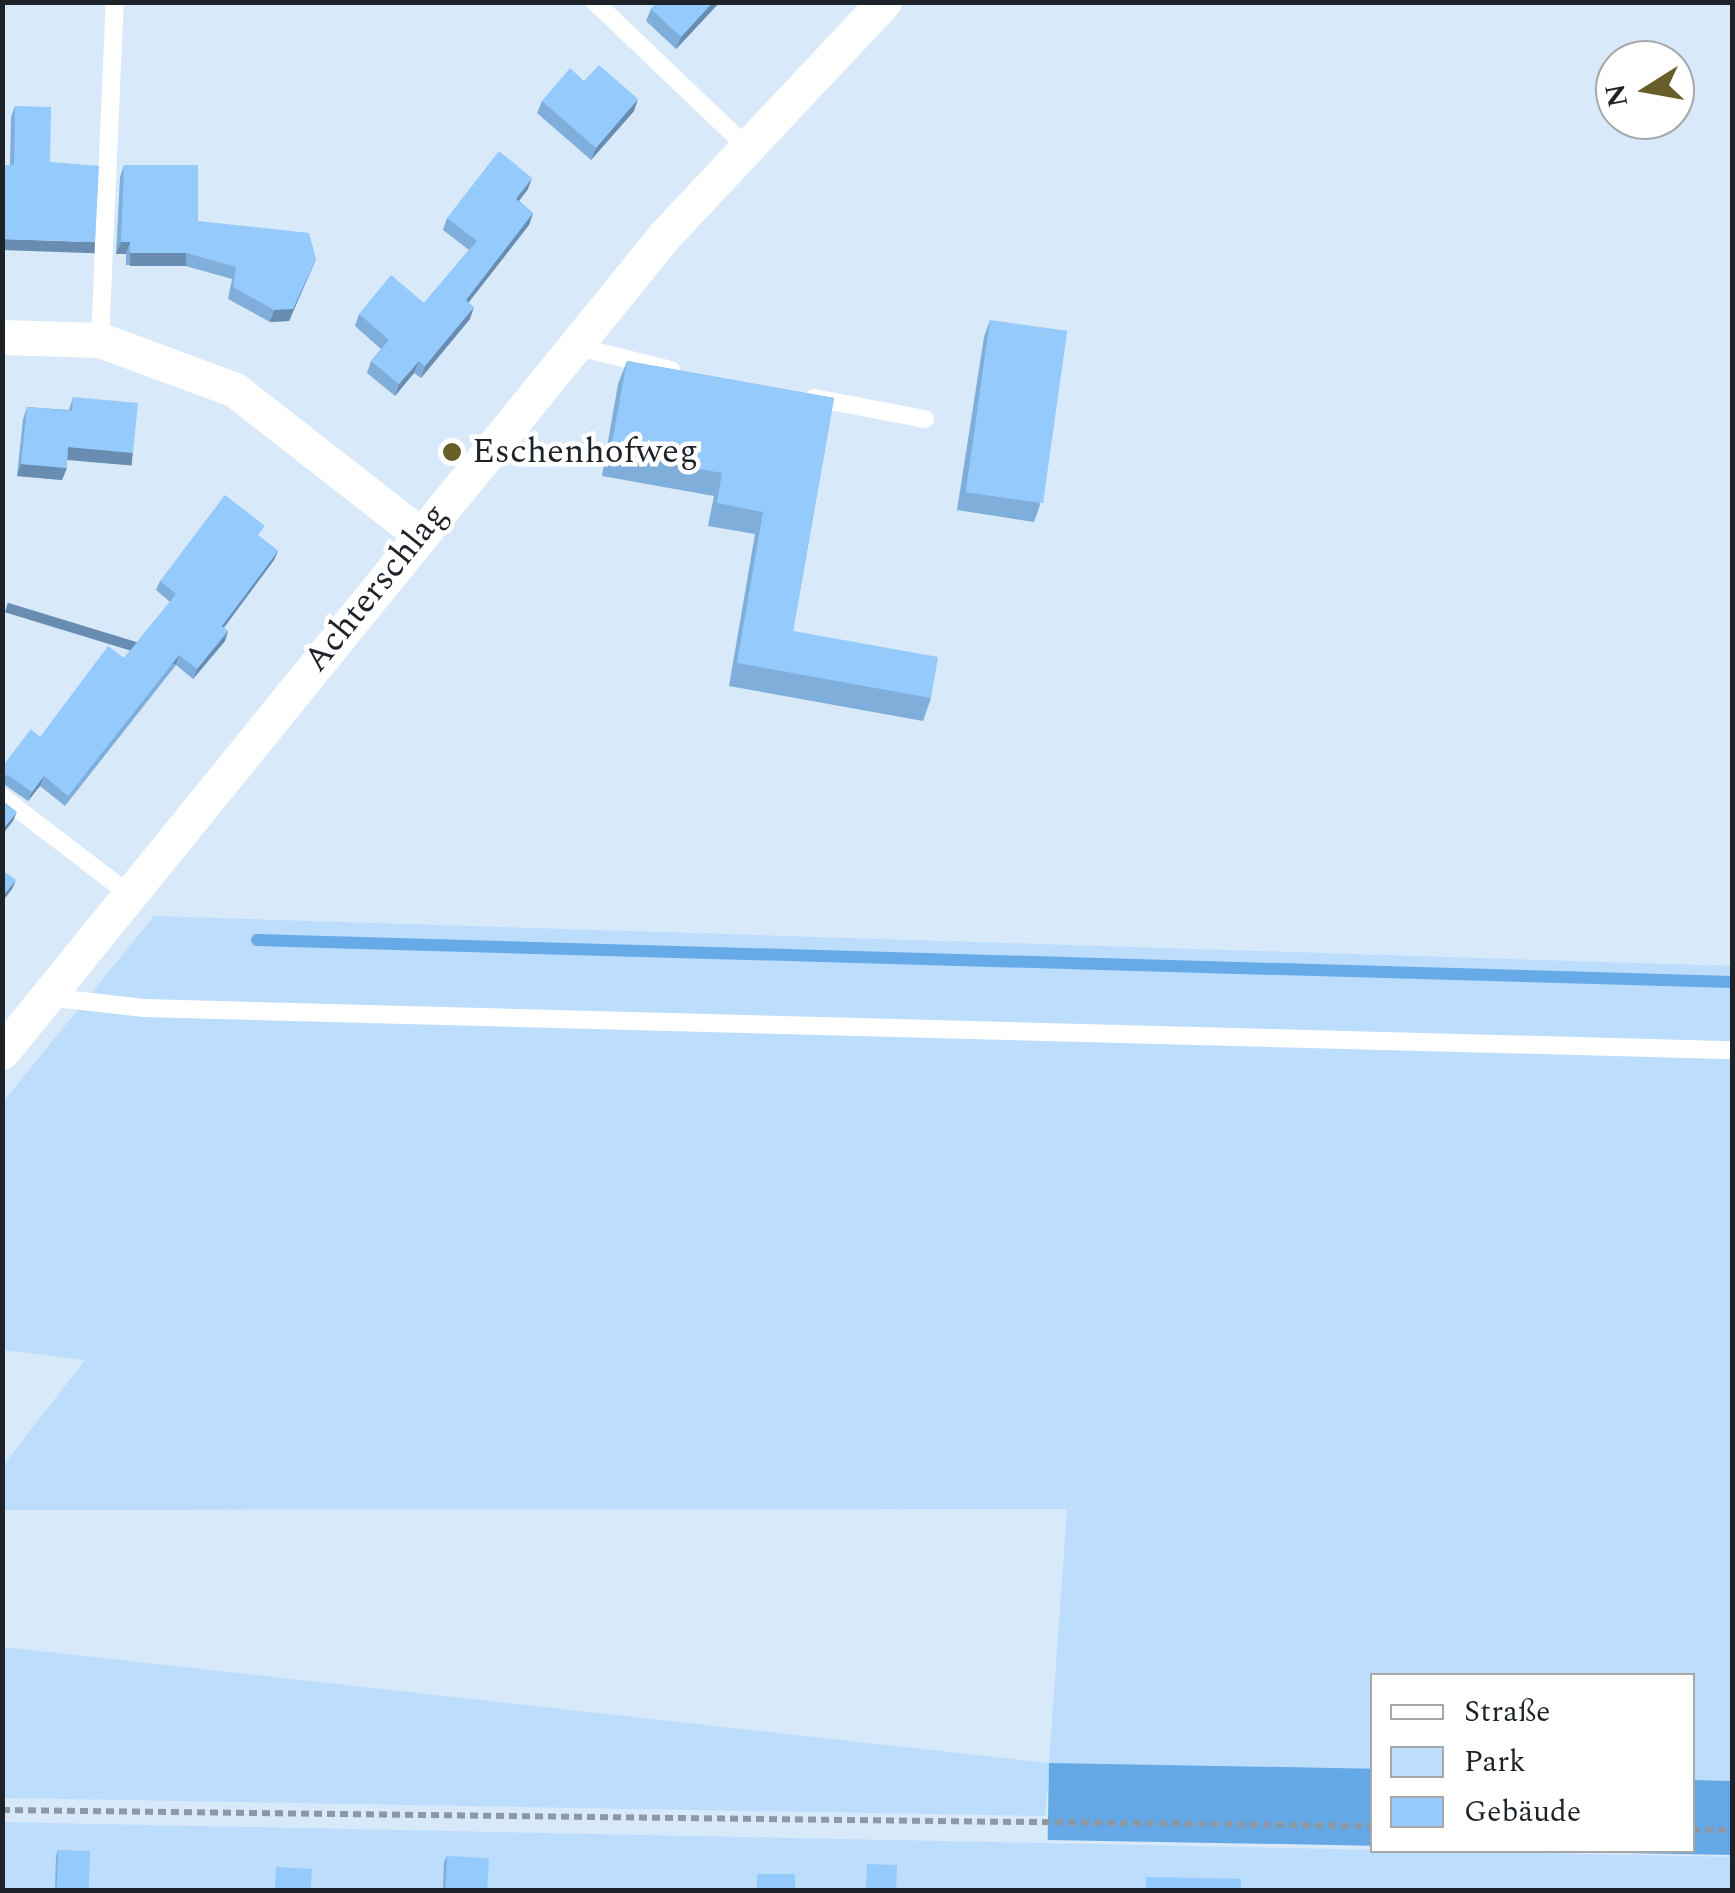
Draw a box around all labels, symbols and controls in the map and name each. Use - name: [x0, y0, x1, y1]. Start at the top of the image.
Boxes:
- north arrow: [1595, 40, 1695, 140]
- text: N: [1594, 80, 1640, 111]
- place label: Eschenhofweg: [472, 431, 698, 473]
- marker: Eschenhofweg: [441, 441, 463, 463]
- street label: Achterschlag: [295, 495, 457, 681]
- legend: [1370, 1673, 1695, 1853]
- text: Straße: [1464, 1689, 1551, 1735]
- text: Park: [1464, 1739, 1526, 1785]
- text: Gebäude: [1464, 1789, 1581, 1835]

